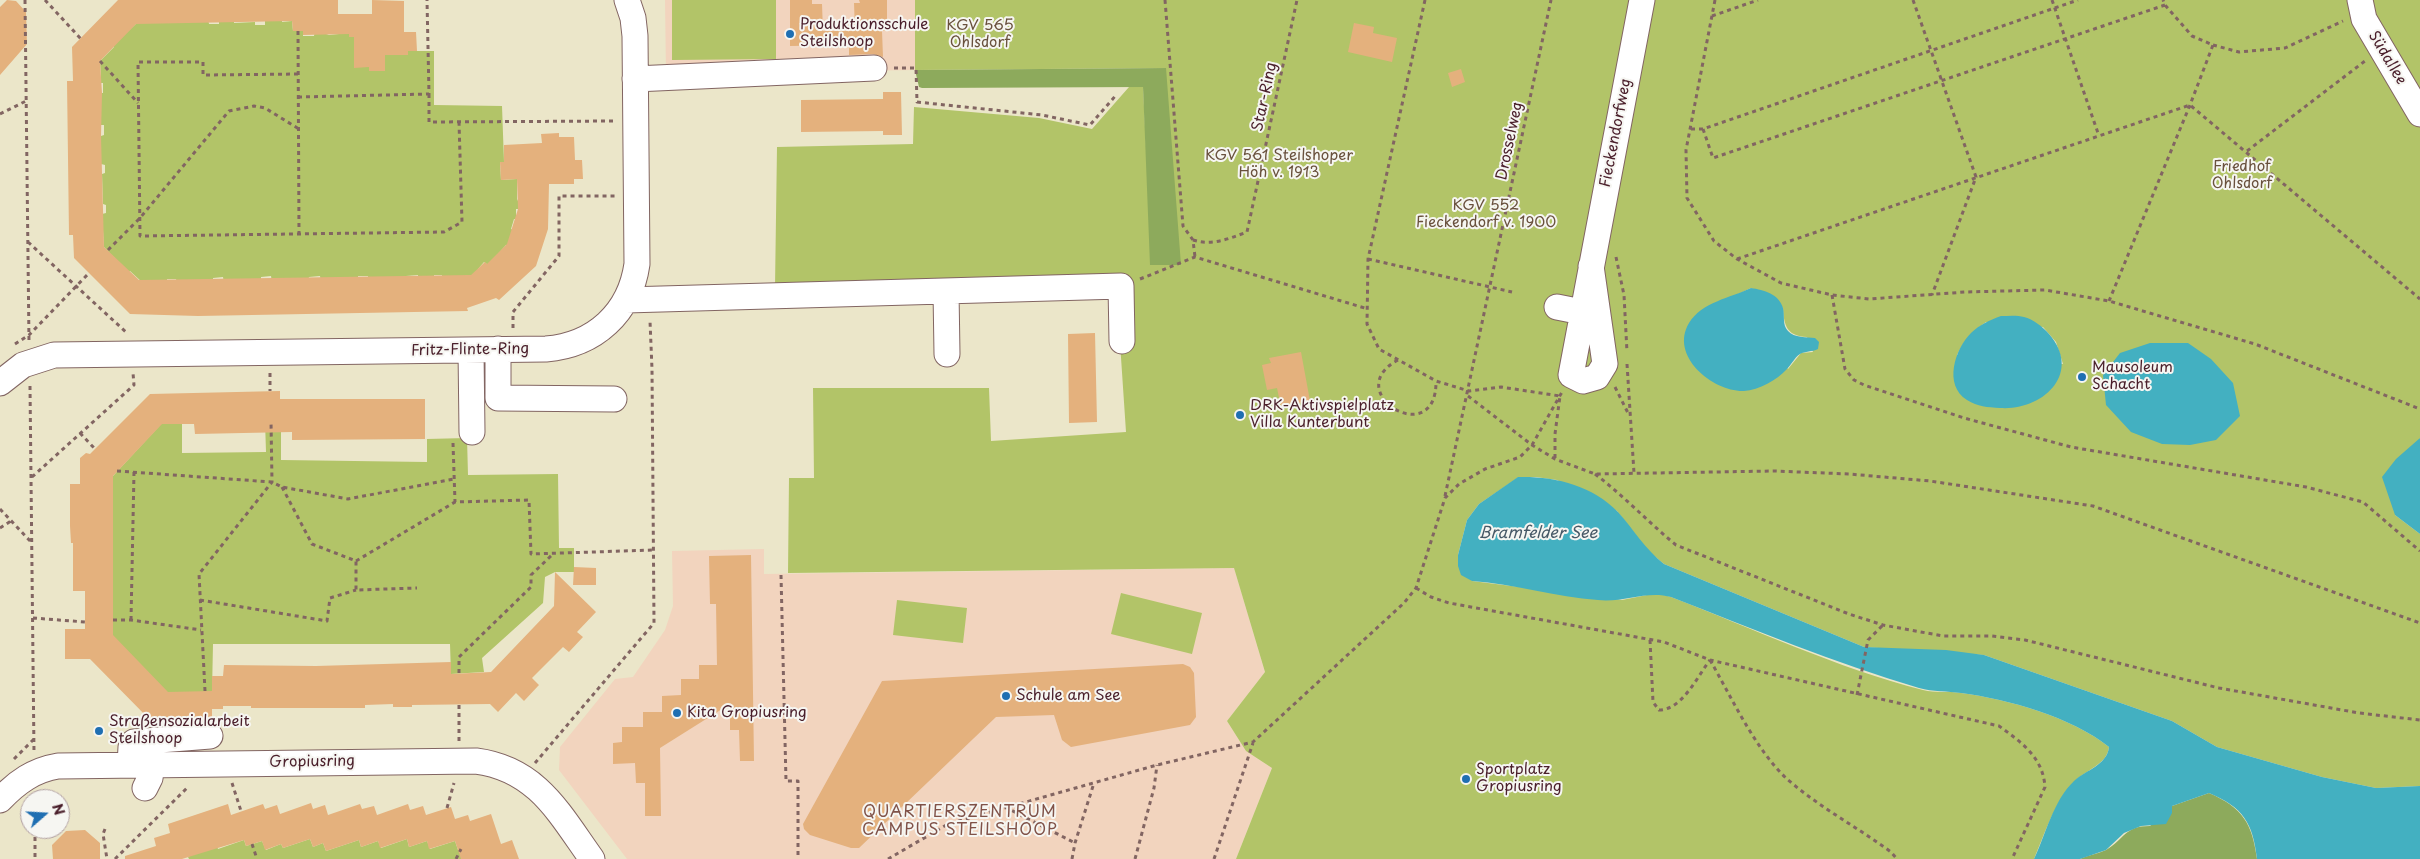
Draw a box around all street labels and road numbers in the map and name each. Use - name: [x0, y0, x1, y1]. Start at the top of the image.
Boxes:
- street label: Südallee: [2364, 28, 2410, 88]
- street label: Star-Ring: [1249, 61, 1281, 133]
- street label: Fieckendorfweg: [1597, 77, 1635, 189]
- street label: Drosselweg: [1493, 100, 1527, 182]
- street label: Fritz-Flinte-Ring: [411, 340, 529, 360]
- street label: Gropiusring: [269, 752, 355, 772]

